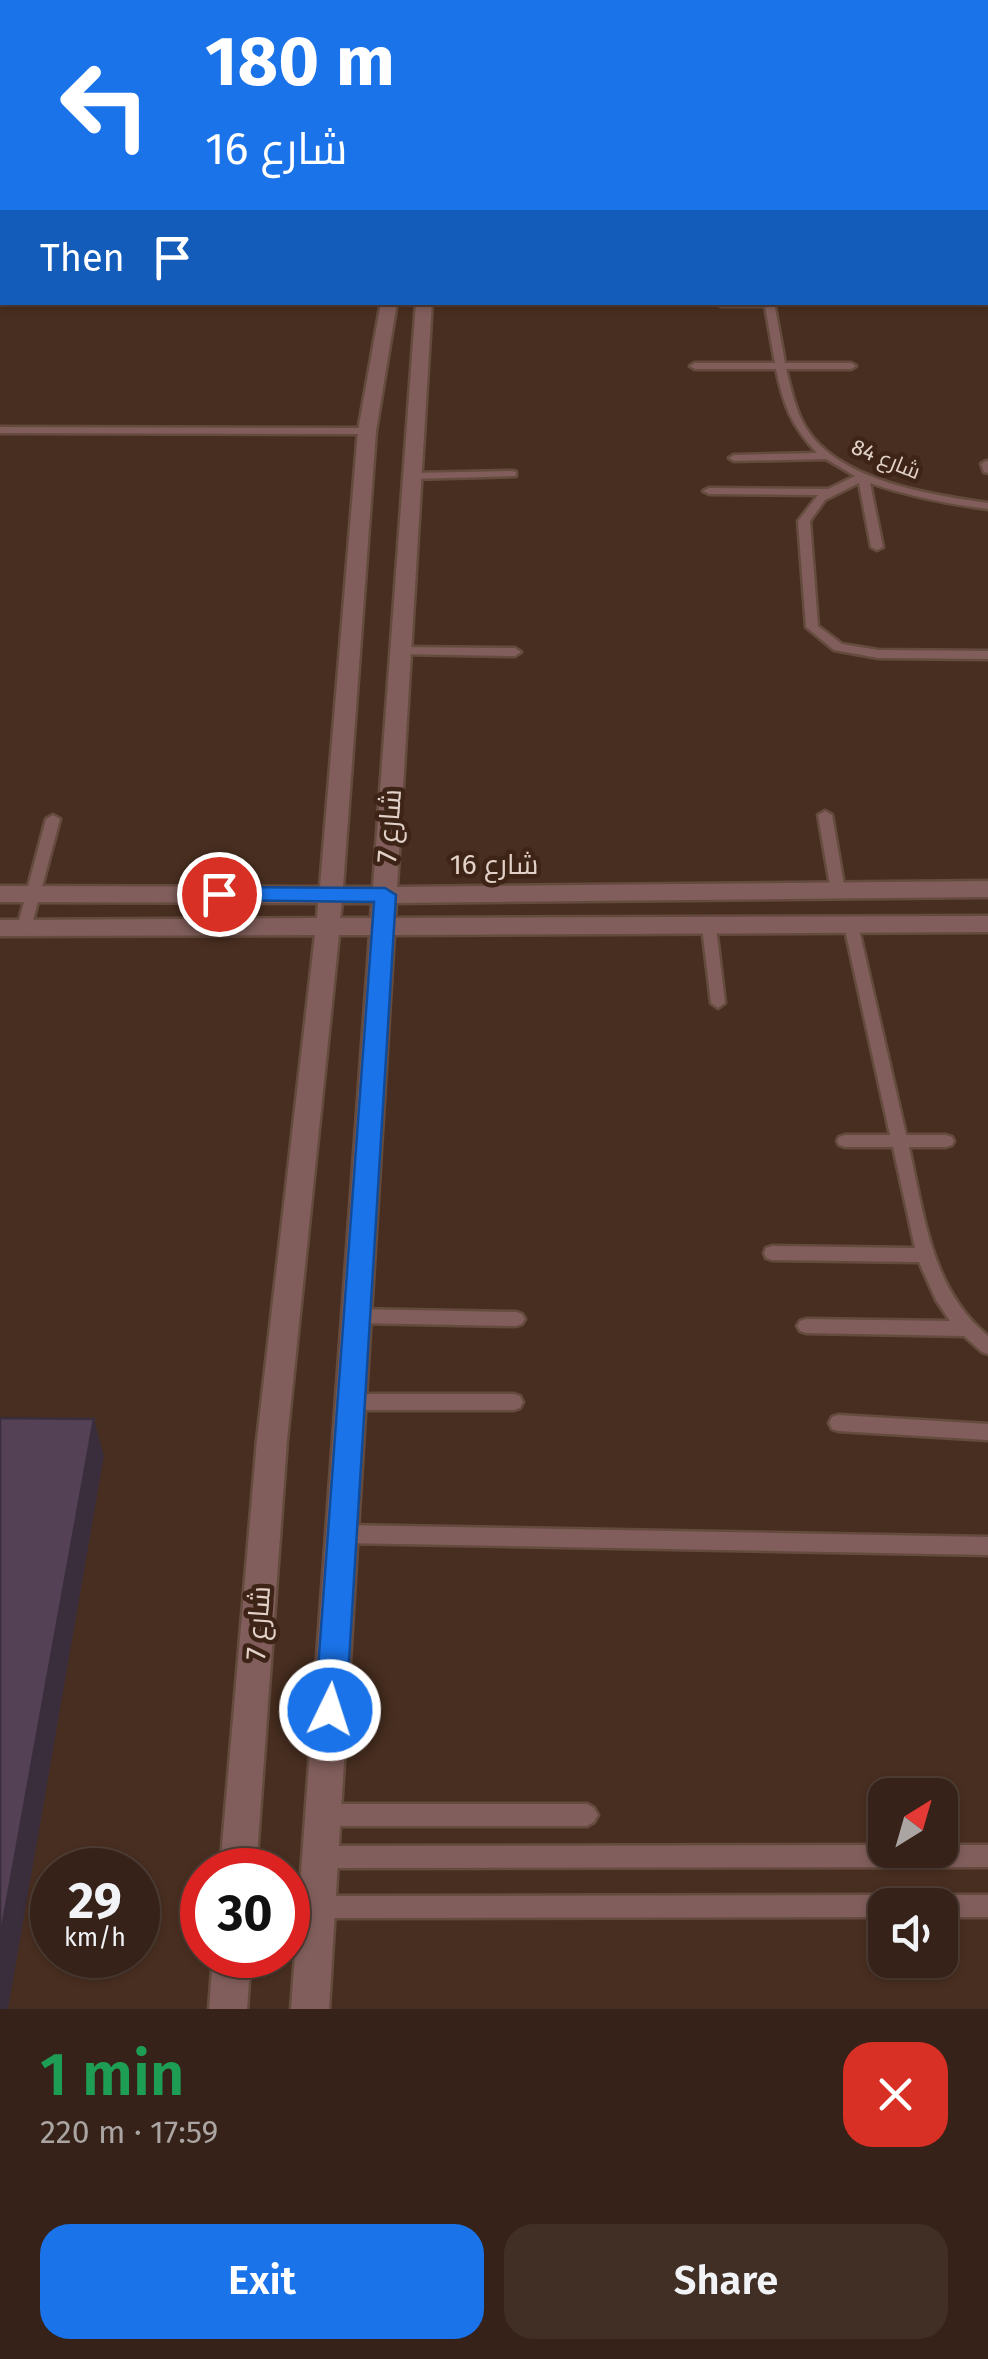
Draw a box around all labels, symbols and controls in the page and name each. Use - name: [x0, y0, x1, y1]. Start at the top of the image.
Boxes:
- text: 180 m: [205, 20, 395, 104]
- icon: left: [40, 40, 170, 170]
- text: شارع 16: [205, 122, 348, 176]
- icon: arrive: [145, 230, 200, 285]
- text: Then: [40, 235, 125, 281]
- street label: شارع 84: [847, 433, 925, 486]
- street label: شارع 7: [370, 788, 410, 864]
- street label: شارع 16: [450, 848, 538, 883]
- pin: [177, 852, 262, 937]
- icon: arrive: [192, 867, 247, 922]
- street label: شارع 7: [239, 1585, 279, 1661]
- position arrow: [278, 1658, 382, 1762]
- north arrow: [868, 1778, 958, 1868]
- map controls: [868, 1778, 958, 1978]
- speed limit sign: 30: [180, 1848, 310, 1978]
- text: 29: [68, 1871, 122, 1931]
- button: sound: [868, 1888, 958, 1978]
- text: km/h: [64, 1923, 126, 1953]
- text: 1 min: [40, 2039, 185, 2111]
- button: close: [843, 2042, 948, 2147]
- text: 220 m · 17:59: [40, 2113, 218, 2151]
- button: Exit: [40, 2224, 484, 2339]
- button: Share: [504, 2224, 948, 2339]

